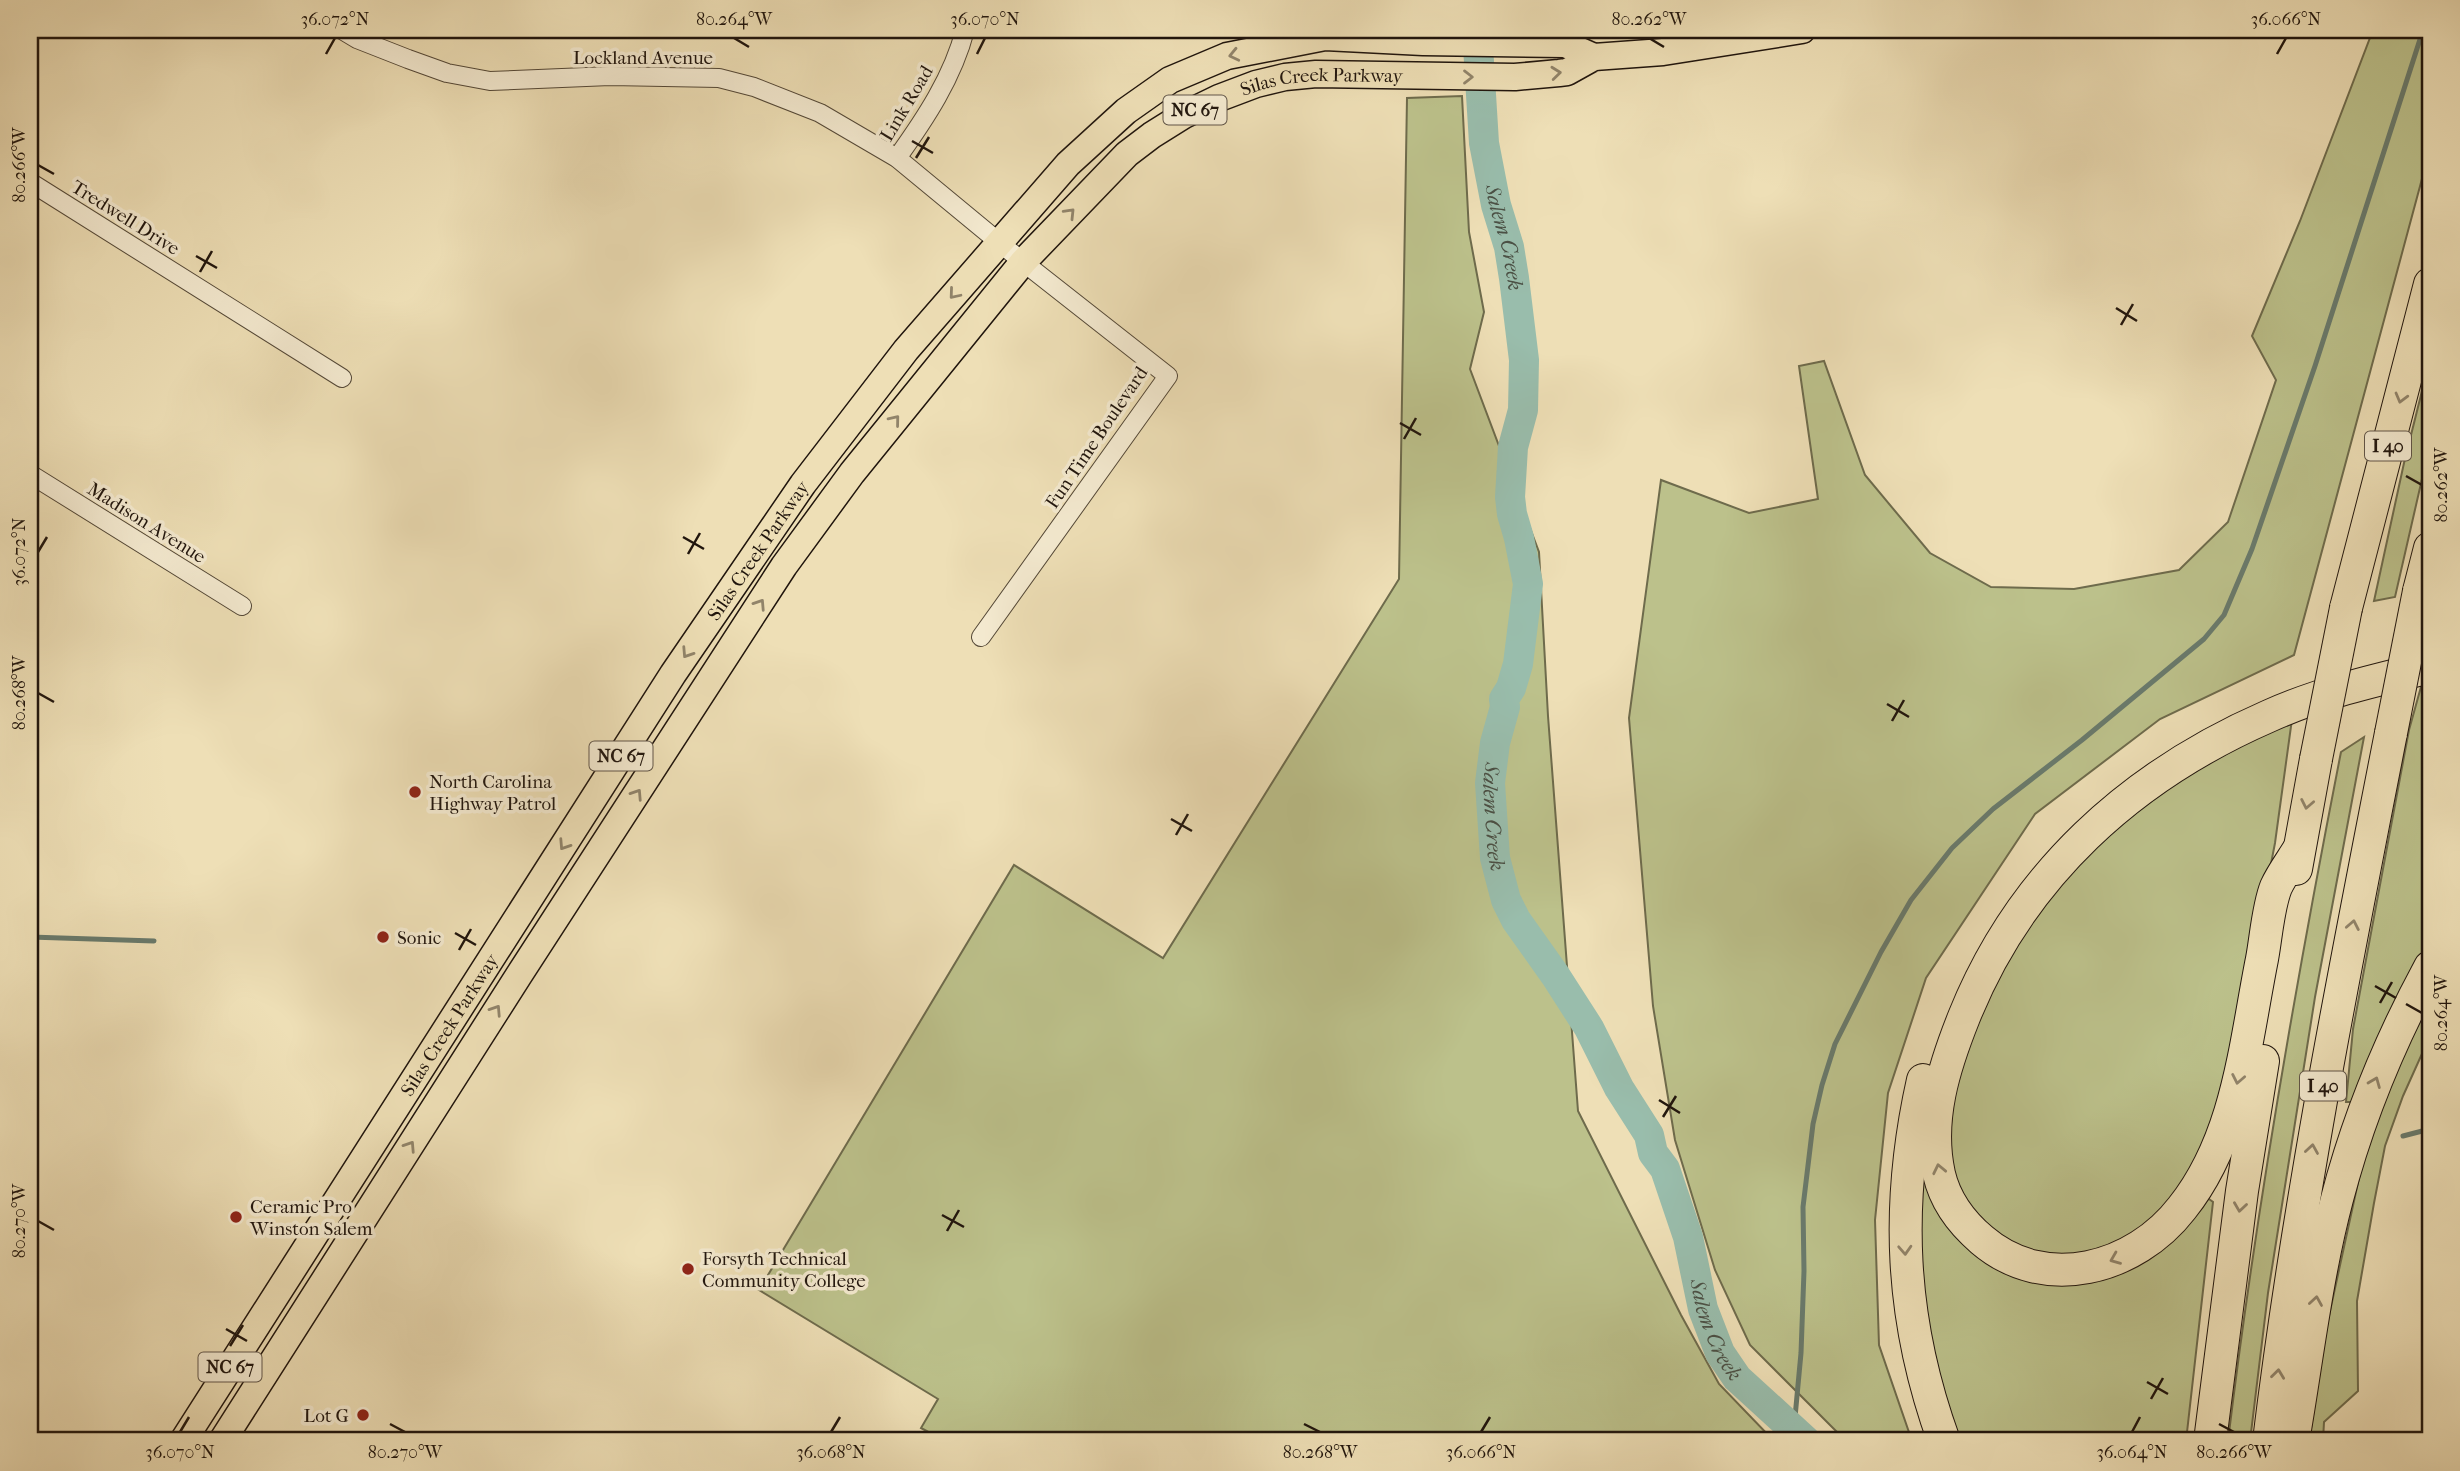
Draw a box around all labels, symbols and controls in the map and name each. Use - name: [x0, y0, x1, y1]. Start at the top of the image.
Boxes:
- text: 36.072°N: [301, 9, 370, 30]
- text: 80.264°W: [696, 9, 773, 30]
- text: 36.070°N: [950, 9, 1020, 30]
- text: 80.262°W: [1612, 9, 1688, 30]
- text: 36.066°N: [2251, 9, 2321, 30]
- street label: Lockland Avenue: [573, 47, 713, 69]
- one-way arrow: [1229, 47, 1241, 61]
- street label: Link Road: [876, 61, 938, 145]
- street label: Silas Creek Parkway: [1237, 64, 1404, 101]
- one-way arrow: [1551, 66, 1562, 81]
- one-way arrow: [1463, 69, 1474, 84]
- road number: NC 67: [1164, 96, 1226, 124]
- text: 80.266°W: [9, 126, 30, 203]
- street label: Tredwell Drive: [67, 176, 184, 260]
- water label: Salem Creek: [1480, 182, 1527, 292]
- one-way arrow: [1062, 208, 1075, 221]
- one-way arrow: [950, 286, 962, 299]
- street label: Fun Time Boulevard: [1041, 362, 1153, 513]
- one-way arrow: [2394, 392, 2409, 404]
- one-way arrow: [886, 416, 899, 428]
- road number: I 40: [2365, 432, 2411, 461]
- text: 80.262°W: [2431, 446, 2452, 522]
- street label: Silas Creek Parkway: [703, 476, 814, 625]
- street label: Madison Avenue: [83, 478, 210, 568]
- text: 36.072°N: [9, 517, 30, 586]
- one-way arrow: [752, 598, 765, 611]
- one-way arrow: [682, 646, 695, 659]
- text: 80.268°W: [9, 654, 30, 730]
- road number: NC 67: [590, 742, 652, 770]
- water label: Salem Creek: [1478, 760, 1510, 873]
- place label: North Carolina Highway Patrol: [429, 771, 556, 815]
- marker: North Carolina Highway Patrol: [407, 784, 423, 800]
- one-way arrow: [628, 789, 641, 802]
- one-way arrow: [2300, 798, 2315, 810]
- one-way arrow: [560, 837, 572, 850]
- one-way arrow: [2345, 919, 2360, 931]
- place label: Sonic: [397, 927, 441, 949]
- marker: Sonic: [375, 929, 391, 945]
- street label: Silas Creek Parkway: [396, 949, 504, 1100]
- text: 80.264°W: [2431, 974, 2452, 1051]
- one-way arrow: [488, 1005, 501, 1018]
- road number: I 40: [2300, 1072, 2346, 1100]
- one-way arrow: [2232, 1073, 2247, 1085]
- one-way arrow: [2367, 1077, 2381, 1089]
- one-way arrow: [402, 1141, 415, 1154]
- one-way arrow: [2304, 1143, 2319, 1154]
- one-way arrow: [1932, 1163, 1947, 1175]
- text: 80.270°W: [9, 1182, 30, 1258]
- place label: Ceramic Pro Winston Salem: [249, 1196, 373, 1240]
- one-way arrow: [2233, 1201, 2248, 1213]
- marker: Ceramic Pro Winston Salem: [228, 1209, 244, 1225]
- one-way arrow: [1897, 1245, 1912, 1256]
- place label: Forsyth Technical Community College: [702, 1248, 866, 1292]
- one-way arrow: [2110, 1251, 2122, 1265]
- marker: Forsyth Technical Community College: [680, 1261, 696, 1277]
- water label: Salem Creek: [1685, 1276, 1747, 1385]
- one-way arrow: [2308, 1295, 2323, 1307]
- road number: NC 67: [198, 1352, 262, 1382]
- one-way arrow: [2270, 1368, 2285, 1379]
- place label: Lot G: [304, 1405, 349, 1427]
- marker: Lot G: [355, 1407, 371, 1423]
- text: 36.070°N: [145, 1442, 215, 1463]
- text: 80.270°W: [368, 1442, 444, 1463]
- text: 36.068°N: [796, 1442, 866, 1463]
- text: 80.268°W: [1283, 1442, 1359, 1463]
- text: 36.066°N: [1446, 1442, 1516, 1463]
- text: 36.064°N: [2096, 1442, 2168, 1463]
- text: 80.266°W: [2196, 1442, 2273, 1463]

